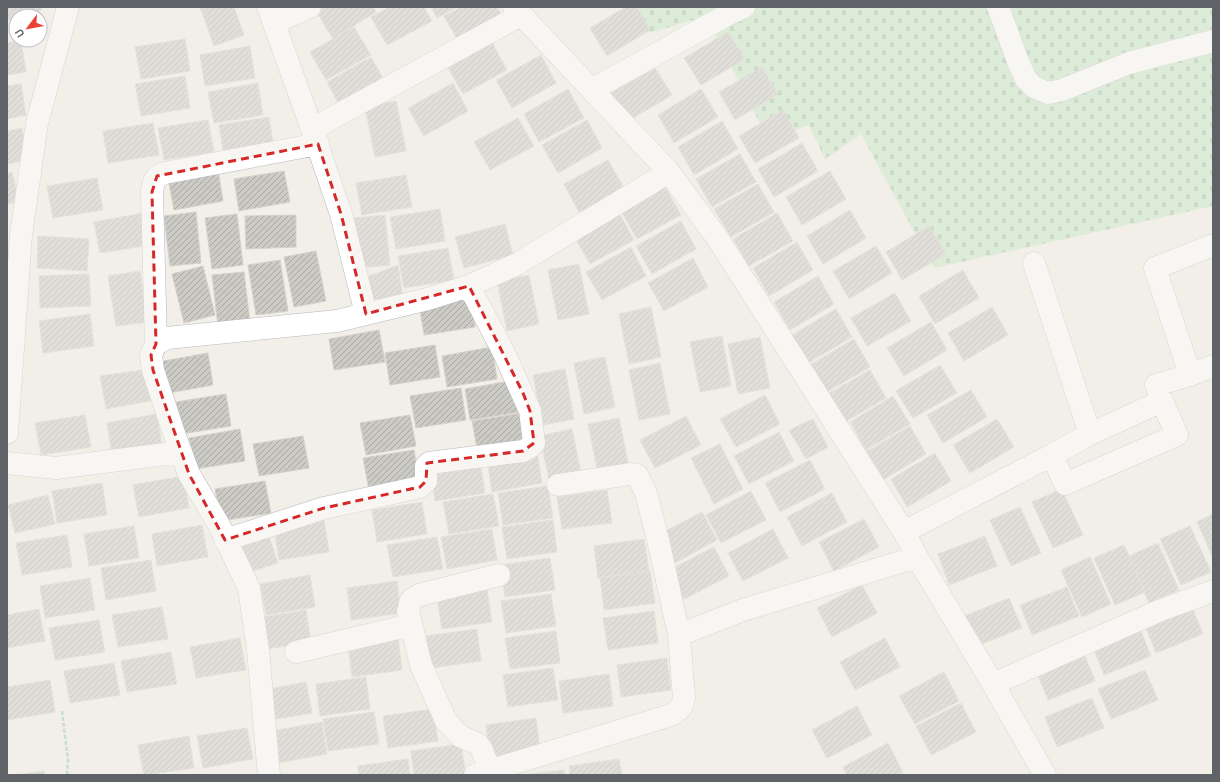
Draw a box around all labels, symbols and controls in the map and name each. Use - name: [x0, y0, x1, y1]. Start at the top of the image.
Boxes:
- north arrow: [8, 8, 48, 48]
- text: U: [12, 26, 28, 40]

